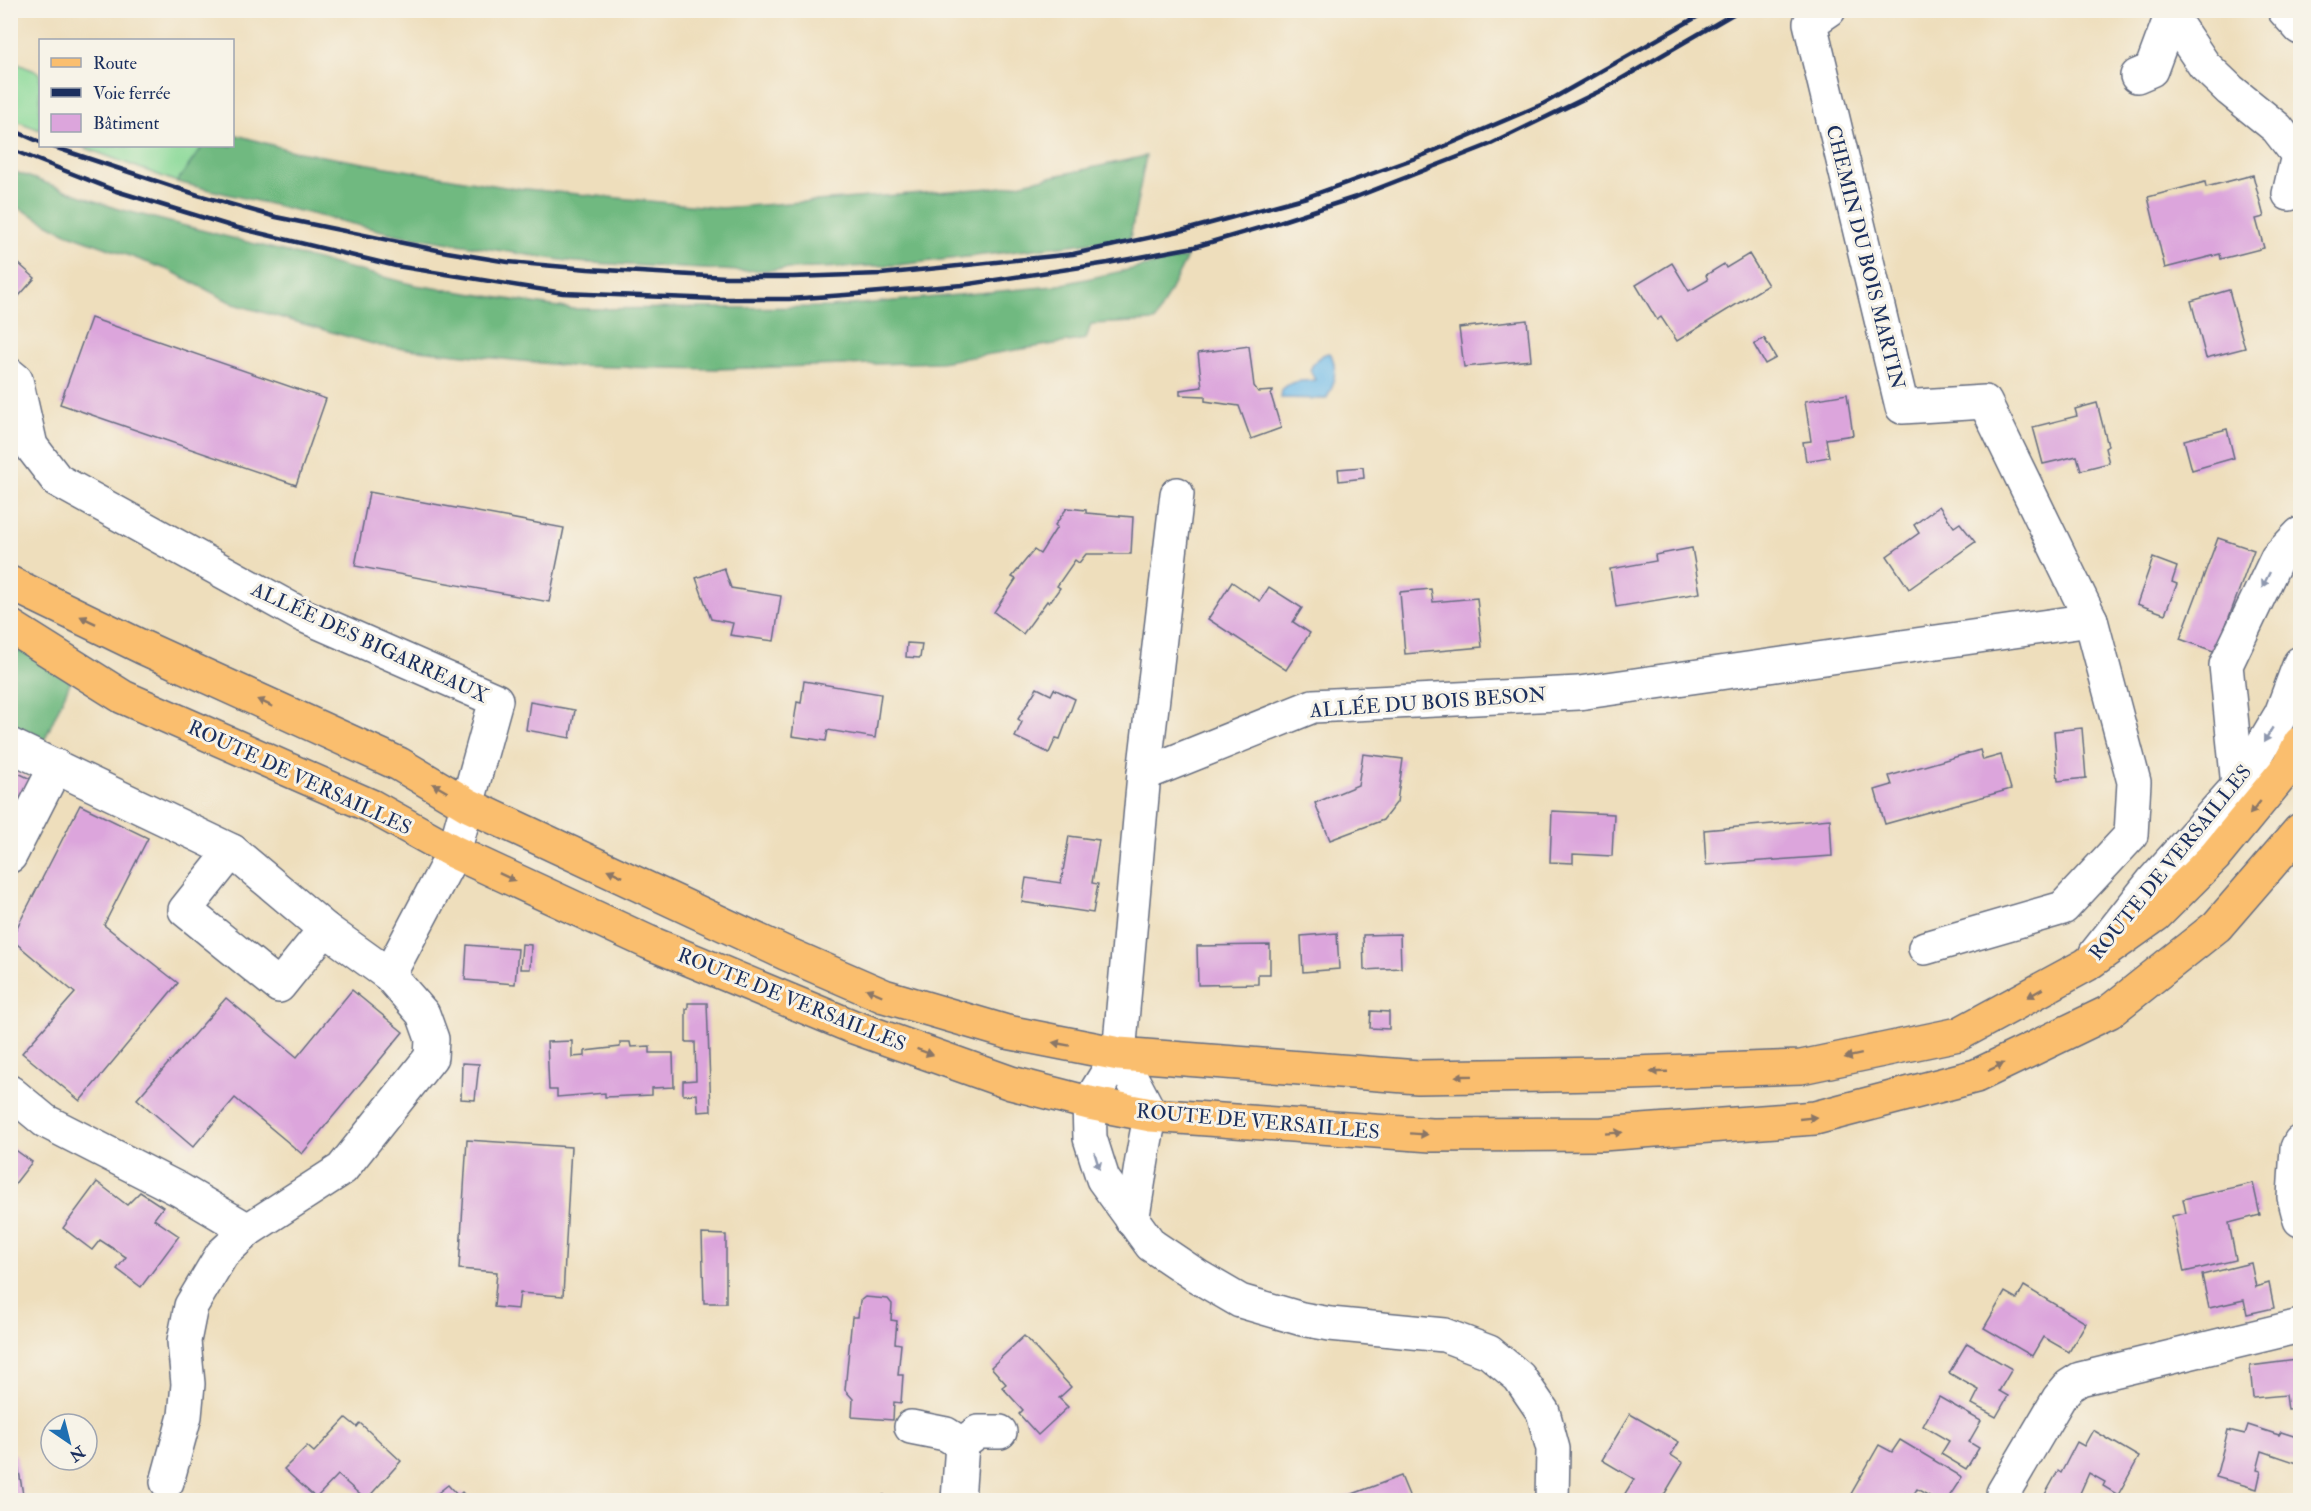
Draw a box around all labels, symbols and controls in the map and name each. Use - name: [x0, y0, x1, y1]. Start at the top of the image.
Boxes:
- legend: [39, 39, 234, 147]
- text: Route: [93, 52, 137, 75]
- text: Voie ferrée: [93, 82, 171, 105]
- text: Bâtiment: [93, 112, 159, 135]
- street label: CHEMIN DU BOIS MARTIN: [1821, 122, 1911, 392]
- one-way arrow: [2262, 572, 2271, 589]
- street label: ALLÉE DES BIGARREAUX: [246, 575, 493, 709]
- one-way arrow: [80, 616, 97, 625]
- street label: ALLÉE DU BOIS BESON: [1308, 681, 1547, 723]
- one-way arrow: [255, 698, 273, 708]
- street label: ROUTE DE VERSAILLES: [184, 715, 416, 840]
- one-way arrow: [2263, 727, 2274, 743]
- street label: ROUTE DE VERSAILLES: [2084, 760, 2257, 965]
- one-way arrow: [431, 783, 448, 793]
- one-way arrow: [2249, 800, 2261, 815]
- one-way arrow: [607, 869, 624, 878]
- one-way arrow: [499, 872, 516, 881]
- street label: ROUTE DE VERSAILLES: [674, 942, 910, 1057]
- one-way arrow: [865, 987, 882, 996]
- one-way arrow: [2026, 988, 2043, 998]
- one-way arrow: [1052, 1039, 1071, 1048]
- one-way arrow: [917, 1048, 935, 1058]
- one-way arrow: [1843, 1052, 1862, 1062]
- one-way arrow: [1987, 1062, 2004, 1071]
- one-way arrow: [1649, 1068, 1668, 1077]
- one-way arrow: [1454, 1071, 1473, 1081]
- street label: ROUTE DE VERSAILLES: [1135, 1098, 1381, 1145]
- one-way arrow: [1799, 1113, 1818, 1123]
- one-way arrow: [1604, 1128, 1623, 1138]
- one-way arrow: [1410, 1129, 1429, 1139]
- one-way arrow: [1093, 1152, 1102, 1170]
- north arrow: [39, 1412, 99, 1472]
- text: N: [65, 1441, 89, 1466]

